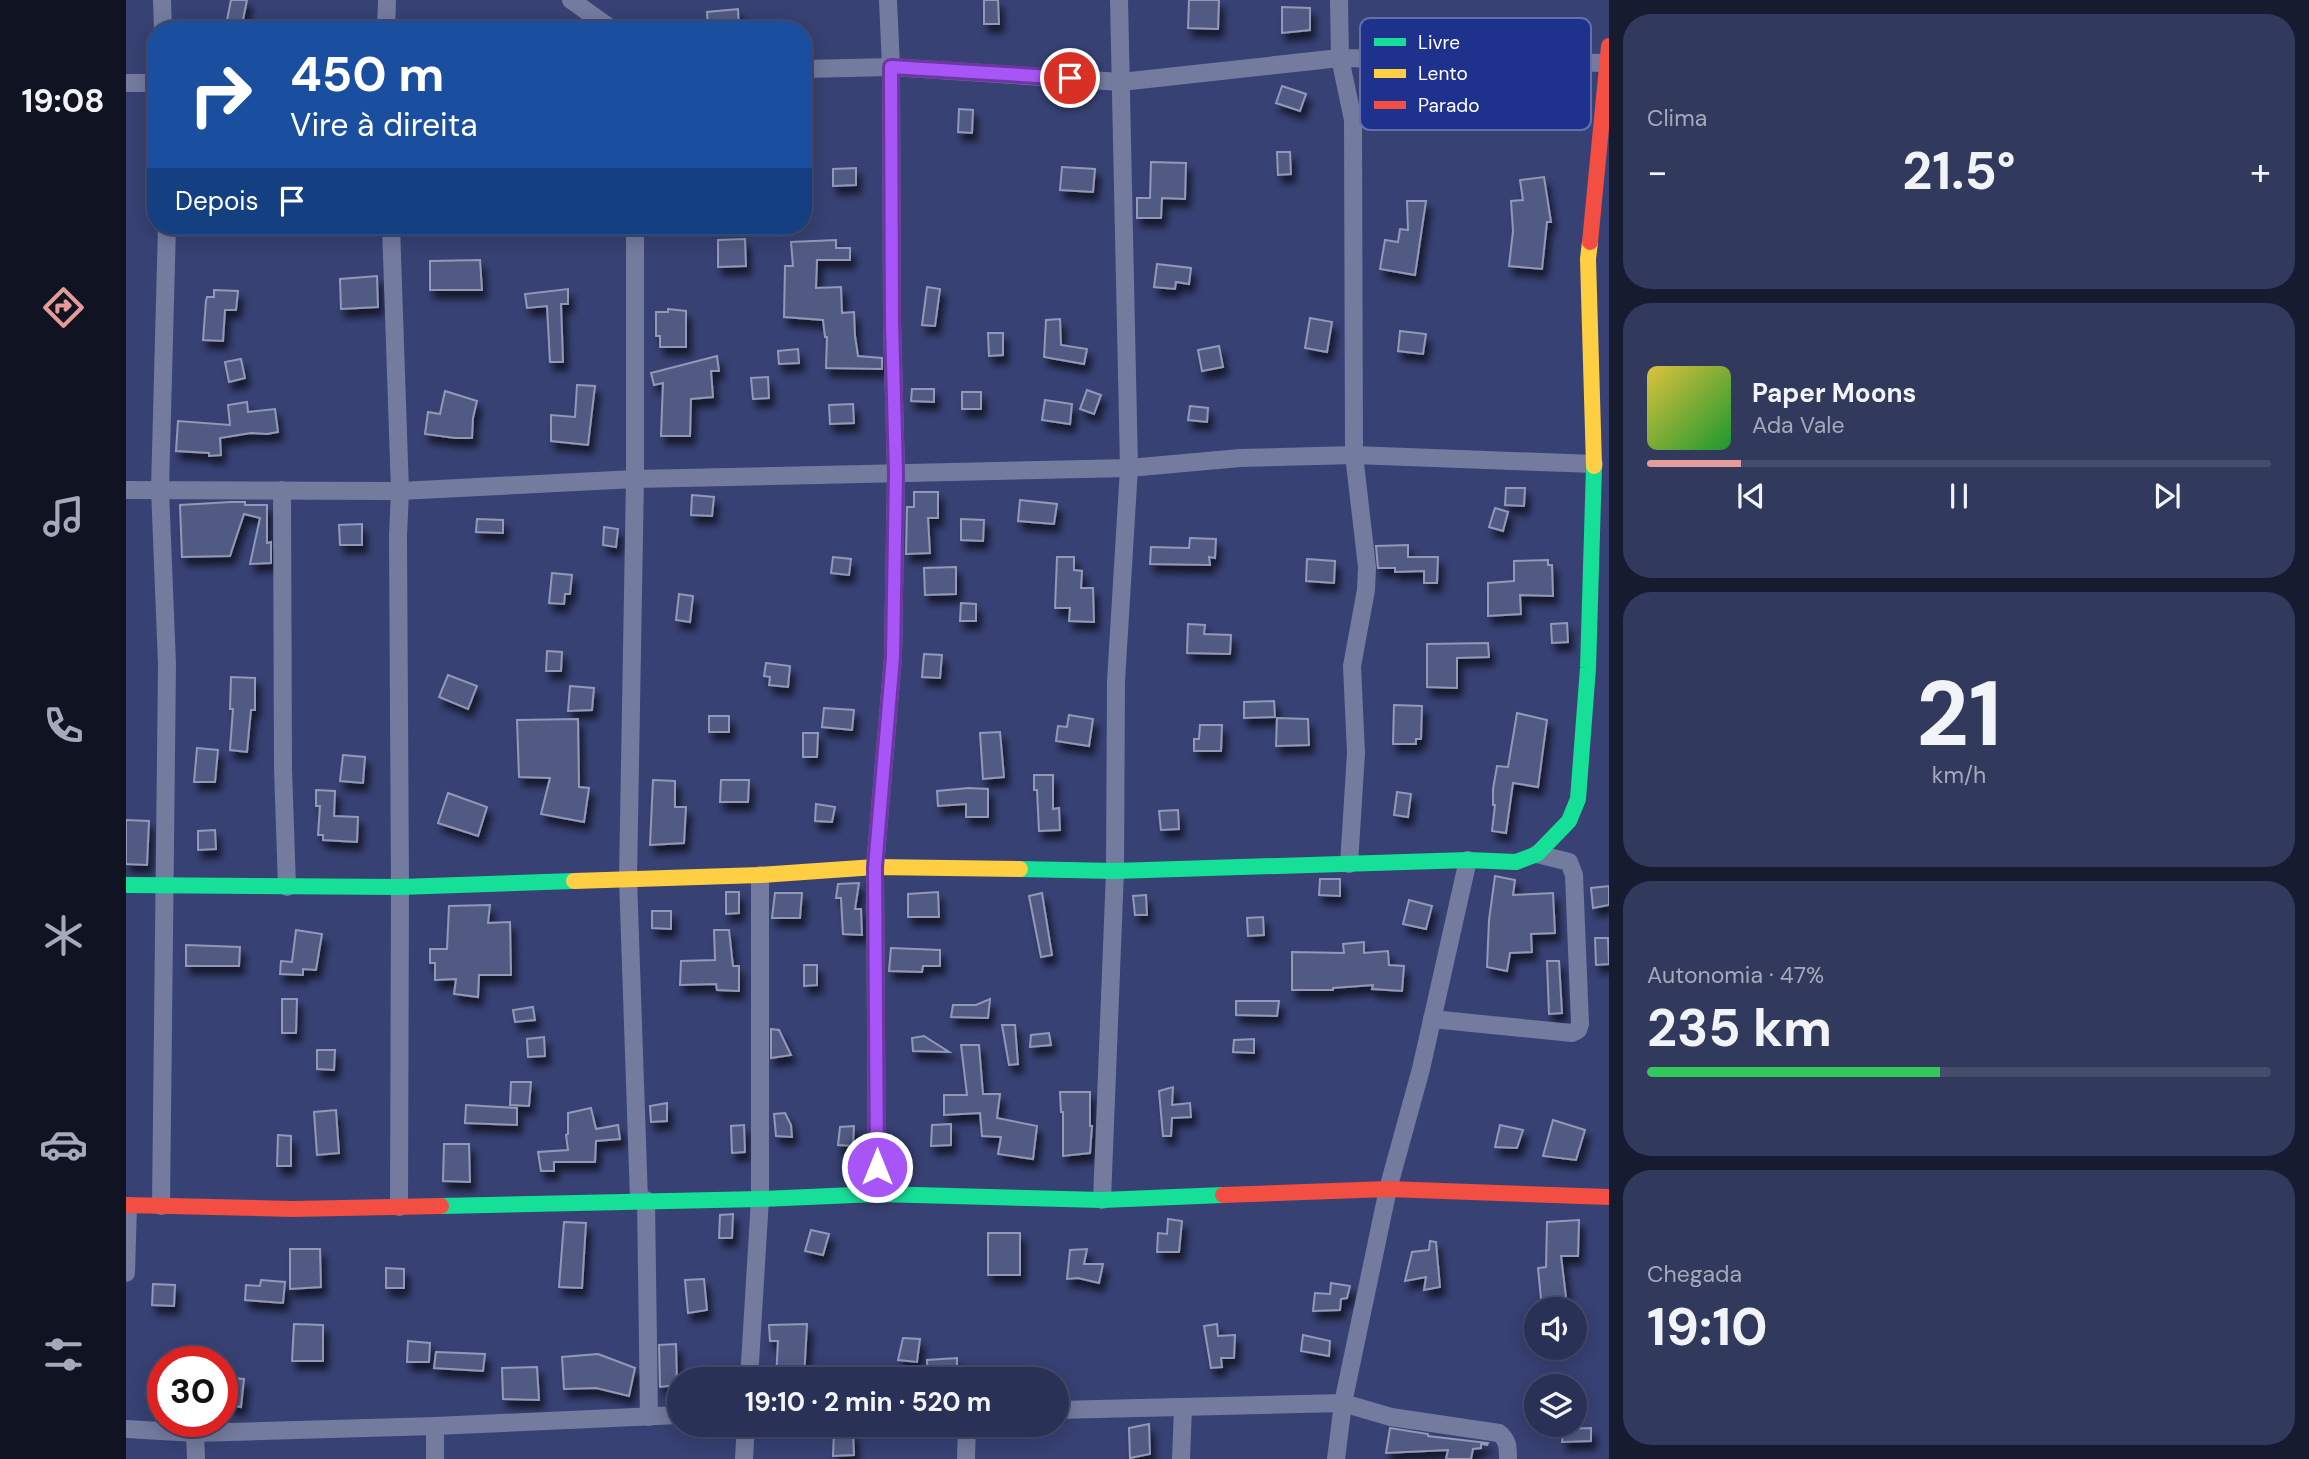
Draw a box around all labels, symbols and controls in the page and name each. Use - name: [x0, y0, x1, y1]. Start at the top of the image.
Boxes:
- legend: [1360, 18, 1591, 130]
- text: Livre: [1418, 30, 1460, 55]
- text: 450 m: [290, 42, 444, 106]
- pin: [1040, 48, 1100, 108]
- icon: right: [175, 49, 266, 140]
- icon: arrive: [1051, 59, 1089, 97]
- text: Lento: [1418, 61, 1468, 86]
- text: 19:08: [22, 80, 104, 122]
- text: Parado: [1418, 93, 1479, 118]
- text: Clima: [1647, 103, 1707, 133]
- text: Vire à direita: [290, 104, 478, 146]
- text: 21.5°: [1902, 137, 2016, 205]
- text: −: [1647, 147, 1668, 197]
- text: +: [2250, 147, 2271, 197]
- icon: arrive: [273, 182, 311, 220]
- text: Depois: [175, 184, 259, 218]
- icon: directions: [39, 283, 88, 332]
- text: Paper Moons: [1752, 376, 1916, 410]
- text: Ada Vale: [1752, 410, 1845, 440]
- icon: previous: [1732, 477, 1770, 515]
- icon: pause: [1940, 477, 1978, 515]
- icon: next: [2148, 477, 2186, 515]
- icon: music: [39, 492, 88, 541]
- text: 21: [1916, 655, 2002, 773]
- icon: phone: [39, 701, 88, 750]
- text: km/h: [1932, 760, 1986, 790]
- icon: climate: [39, 911, 88, 960]
- text: Autonomia · 47%: [1647, 960, 1824, 990]
- text: 235 km: [1647, 994, 1832, 1062]
- icon: car: [39, 1120, 88, 1169]
- position arrow: [840, 1130, 914, 1204]
- text: Chegada: [1647, 1259, 1742, 1289]
- text: 19:10: [1647, 1293, 1768, 1361]
- map controls: [1524, 1297, 1587, 1437]
- button: sound: [1524, 1297, 1587, 1360]
- icon: filters: [39, 1330, 88, 1379]
- speed limit sign: 30: [147, 1346, 238, 1437]
- button: layers: [1524, 1374, 1587, 1437]
- text: 19:10 · 2 min · 520 m: [745, 1385, 991, 1419]

